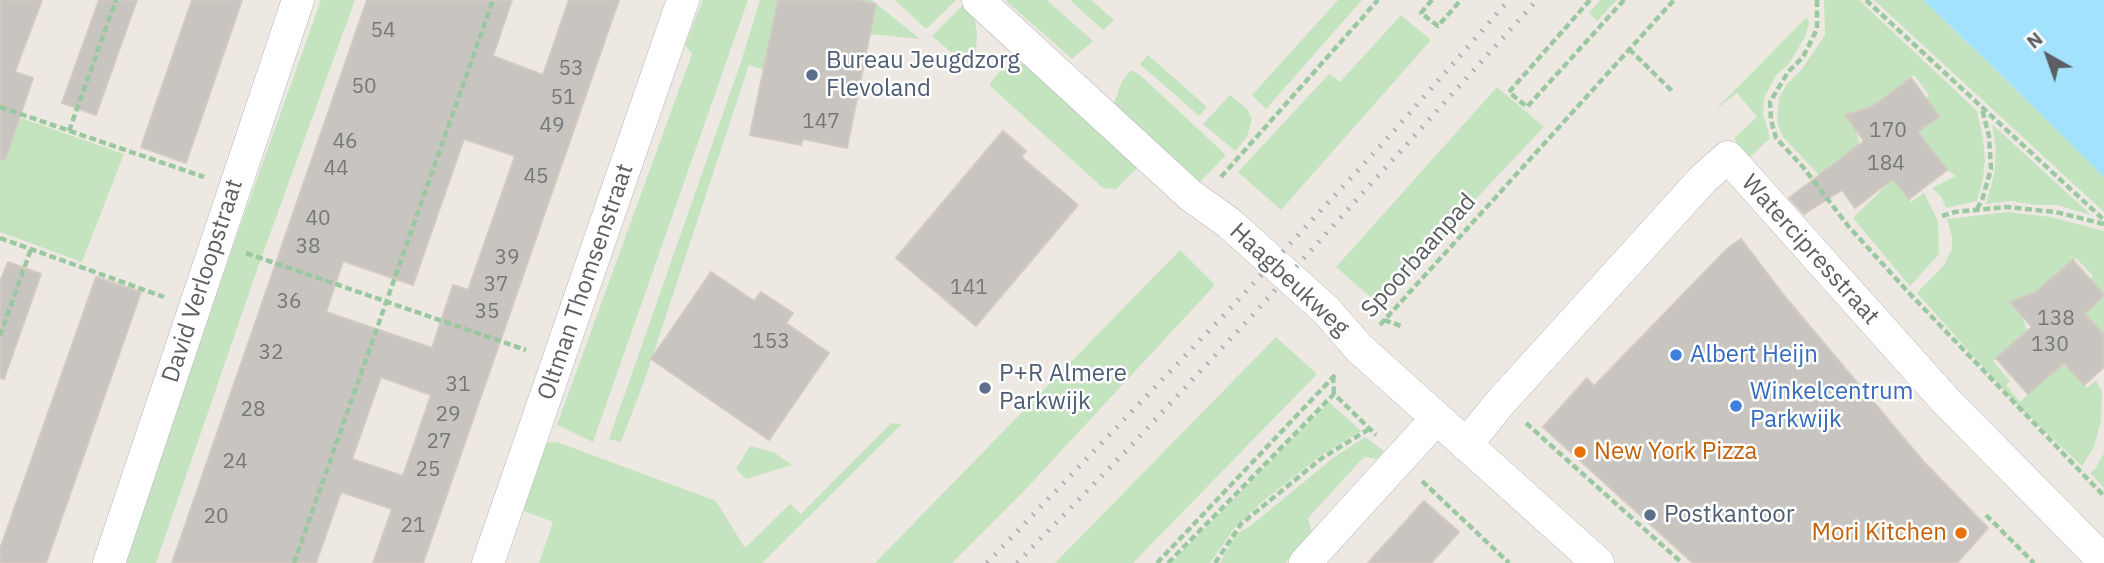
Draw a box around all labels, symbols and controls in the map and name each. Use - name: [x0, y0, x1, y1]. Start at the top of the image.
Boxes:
- house number: 54: [370, 18, 396, 44]
- north arrow: [2013, 21, 2083, 91]
- text: N: [2022, 26, 2047, 54]
- place label: Bureau Jeugdzorg Flevoland: [826, 47, 1020, 103]
- house number: 53: [558, 56, 584, 82]
- marker: Bureau Jeugdzorg Flevoland: [804, 67, 820, 83]
- house number: 50: [351, 74, 377, 100]
- house number: 51: [550, 85, 576, 111]
- house number: 147: [802, 109, 840, 135]
- house number: 49: [539, 113, 565, 139]
- house number: 170: [1869, 118, 1907, 144]
- house number: 46: [332, 129, 358, 155]
- house number: 184: [1867, 151, 1905, 177]
- house number: 44: [323, 156, 349, 182]
- street label: Oltman Thomsenstraat: [532, 160, 640, 404]
- house number: 45: [523, 164, 549, 190]
- street label: Watercipresstraat: [1735, 169, 1885, 331]
- street label: David Verloopstraat: [157, 176, 249, 386]
- street label: Spoorbaanpad: [1356, 188, 1482, 324]
- house number: 40: [305, 206, 331, 232]
- street label: Haagbeukweg: [1223, 217, 1355, 343]
- house number: 38: [295, 234, 321, 260]
- house number: 39: [494, 245, 520, 271]
- house number: 37: [483, 272, 509, 298]
- house number: 141: [950, 275, 988, 301]
- house number: 36: [276, 289, 302, 315]
- house number: 35: [474, 299, 500, 325]
- house number: 138: [2037, 306, 2075, 332]
- house number: 153: [752, 329, 790, 355]
- house number: 130: [2031, 332, 2069, 358]
- house number: 32: [258, 340, 284, 366]
- place label: Albert Heijn: [1690, 341, 1818, 369]
- marker: Albert Heijn: [1668, 347, 1684, 363]
- place label: P+R Almere Parkwijk: [999, 360, 1127, 416]
- house number: 31: [445, 372, 471, 398]
- place label: Winkelcentrum Parkwijk: [1750, 378, 1914, 434]
- marker: P+R Almere Parkwijk: [977, 380, 993, 396]
- house number: 28: [240, 397, 266, 423]
- marker: Winkelcentrum Parkwijk: [1728, 398, 1744, 414]
- house number: 29: [435, 402, 461, 428]
- house number: 27: [426, 429, 452, 455]
- place label: New York Pizza: [1594, 438, 1757, 466]
- marker: New York Pizza: [1572, 444, 1588, 460]
- house number: 24: [222, 449, 248, 475]
- house number: 25: [415, 457, 441, 483]
- place label: Postkantoor: [1664, 501, 1794, 529]
- house number: 20: [203, 504, 229, 530]
- marker: Postkantoor: [1642, 507, 1658, 523]
- house number: 21: [400, 513, 426, 539]
- place label: Mori Kitchen: [1812, 519, 1947, 547]
- marker: Mori Kitchen: [1953, 525, 1969, 541]

